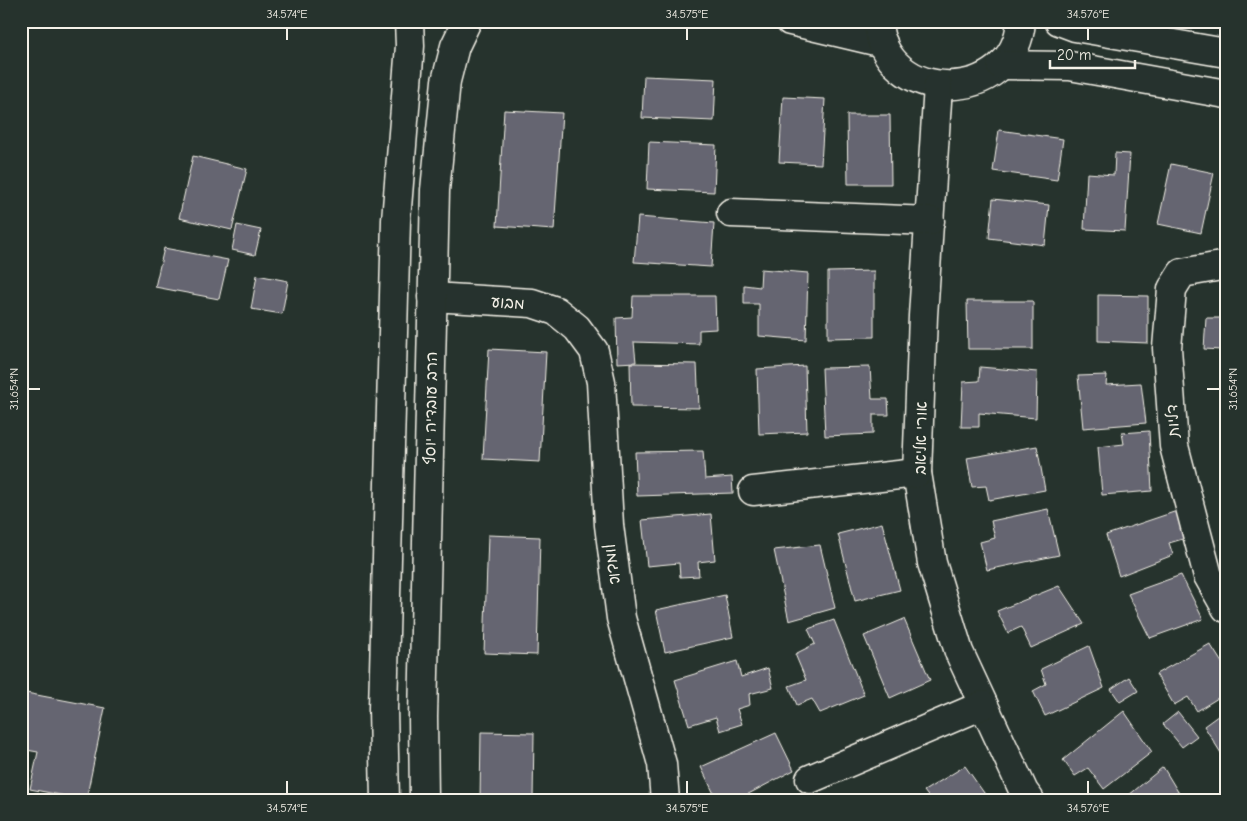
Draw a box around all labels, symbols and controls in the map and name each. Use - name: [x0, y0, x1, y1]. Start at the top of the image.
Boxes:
- text: 34.574°E: [267, 7, 307, 21]
- text: 34.575°E: [666, 7, 708, 21]
- text: 34.576°E: [1067, 7, 1109, 21]
- scale bar: [1050, 38, 1134, 70]
- text: 20 m: [1057, 46, 1091, 64]
- street label: מבוע: [491, 293, 525, 313]
- street label: הרב עובדיה יוסף: [421, 351, 441, 465]
- text: 31.654°N: [7, 368, 21, 410]
- text: 31.654°N: [1226, 368, 1240, 410]
- street label: אורי אליאב: [911, 401, 931, 475]
- street label: דליות: [1163, 404, 1183, 439]
- street label: אגמון: [601, 543, 624, 585]
- text: 34.574°E: [267, 801, 307, 815]
- text: 34.575°E: [666, 801, 708, 815]
- text: 34.576°E: [1067, 801, 1109, 815]

